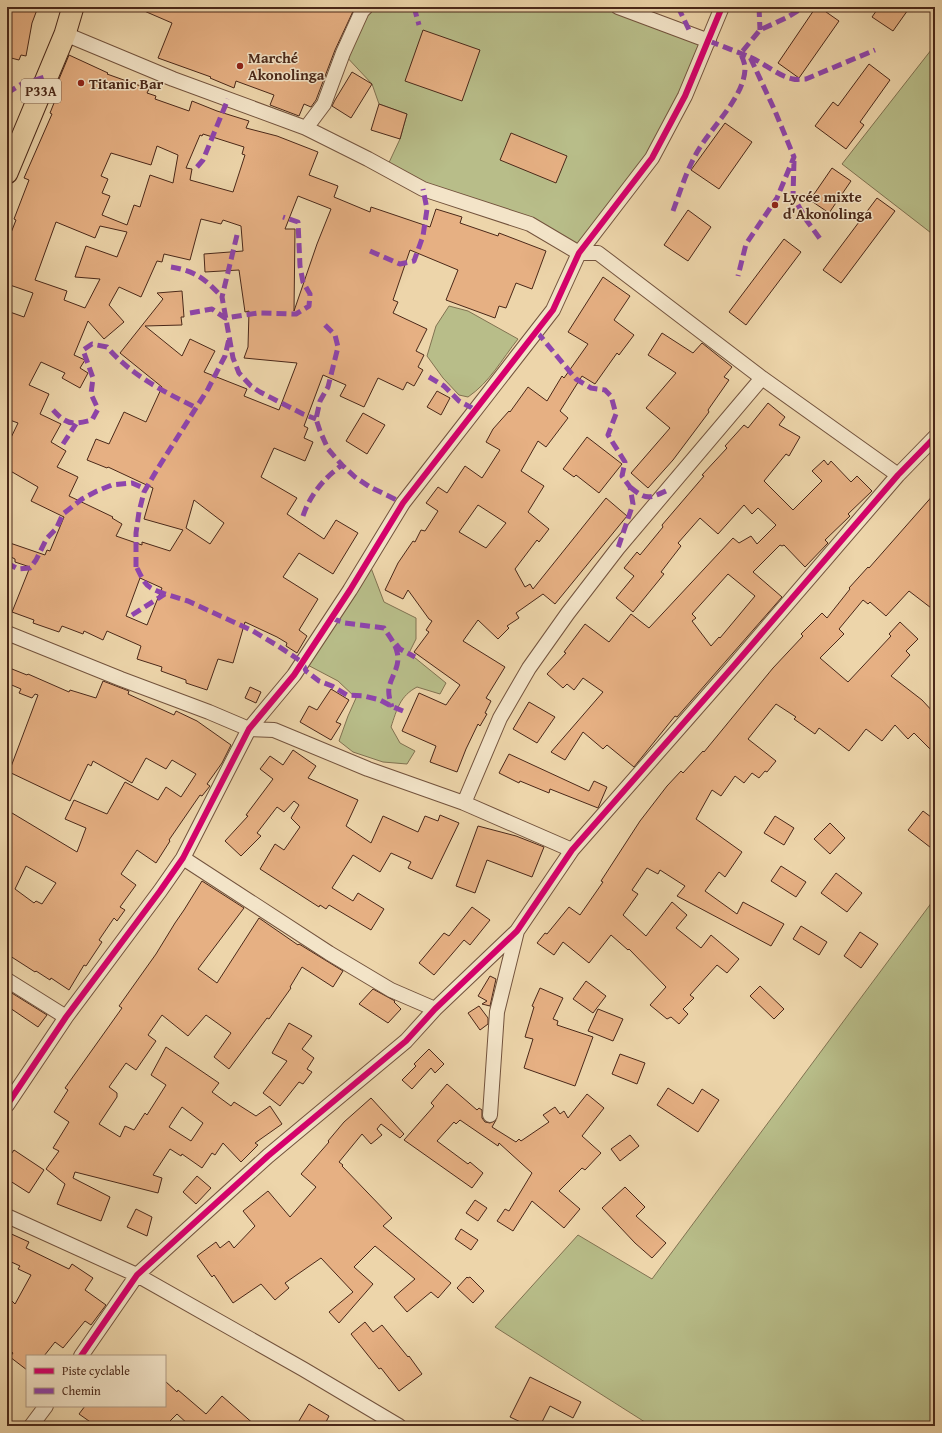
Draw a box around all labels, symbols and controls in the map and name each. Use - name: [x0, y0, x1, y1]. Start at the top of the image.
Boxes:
- place label: Marché Akonolinga: [248, 47, 325, 85]
- marker: Marché Akonolinga: [235, 61, 245, 71]
- place label: Titanic Bar: [89, 73, 164, 94]
- marker: Titanic Bar: [76, 78, 86, 88]
- road number: P33A: [21, 79, 61, 103]
- place label: Lycée mixte d'Akonolinga: [783, 186, 873, 224]
- marker: Lycée mixte d'Akonolinga: [770, 200, 780, 210]
- legend: [26, 1355, 166, 1407]
- text: Piste cyclable: [62, 1362, 130, 1379]
- text: Chemin: [62, 1382, 101, 1399]

